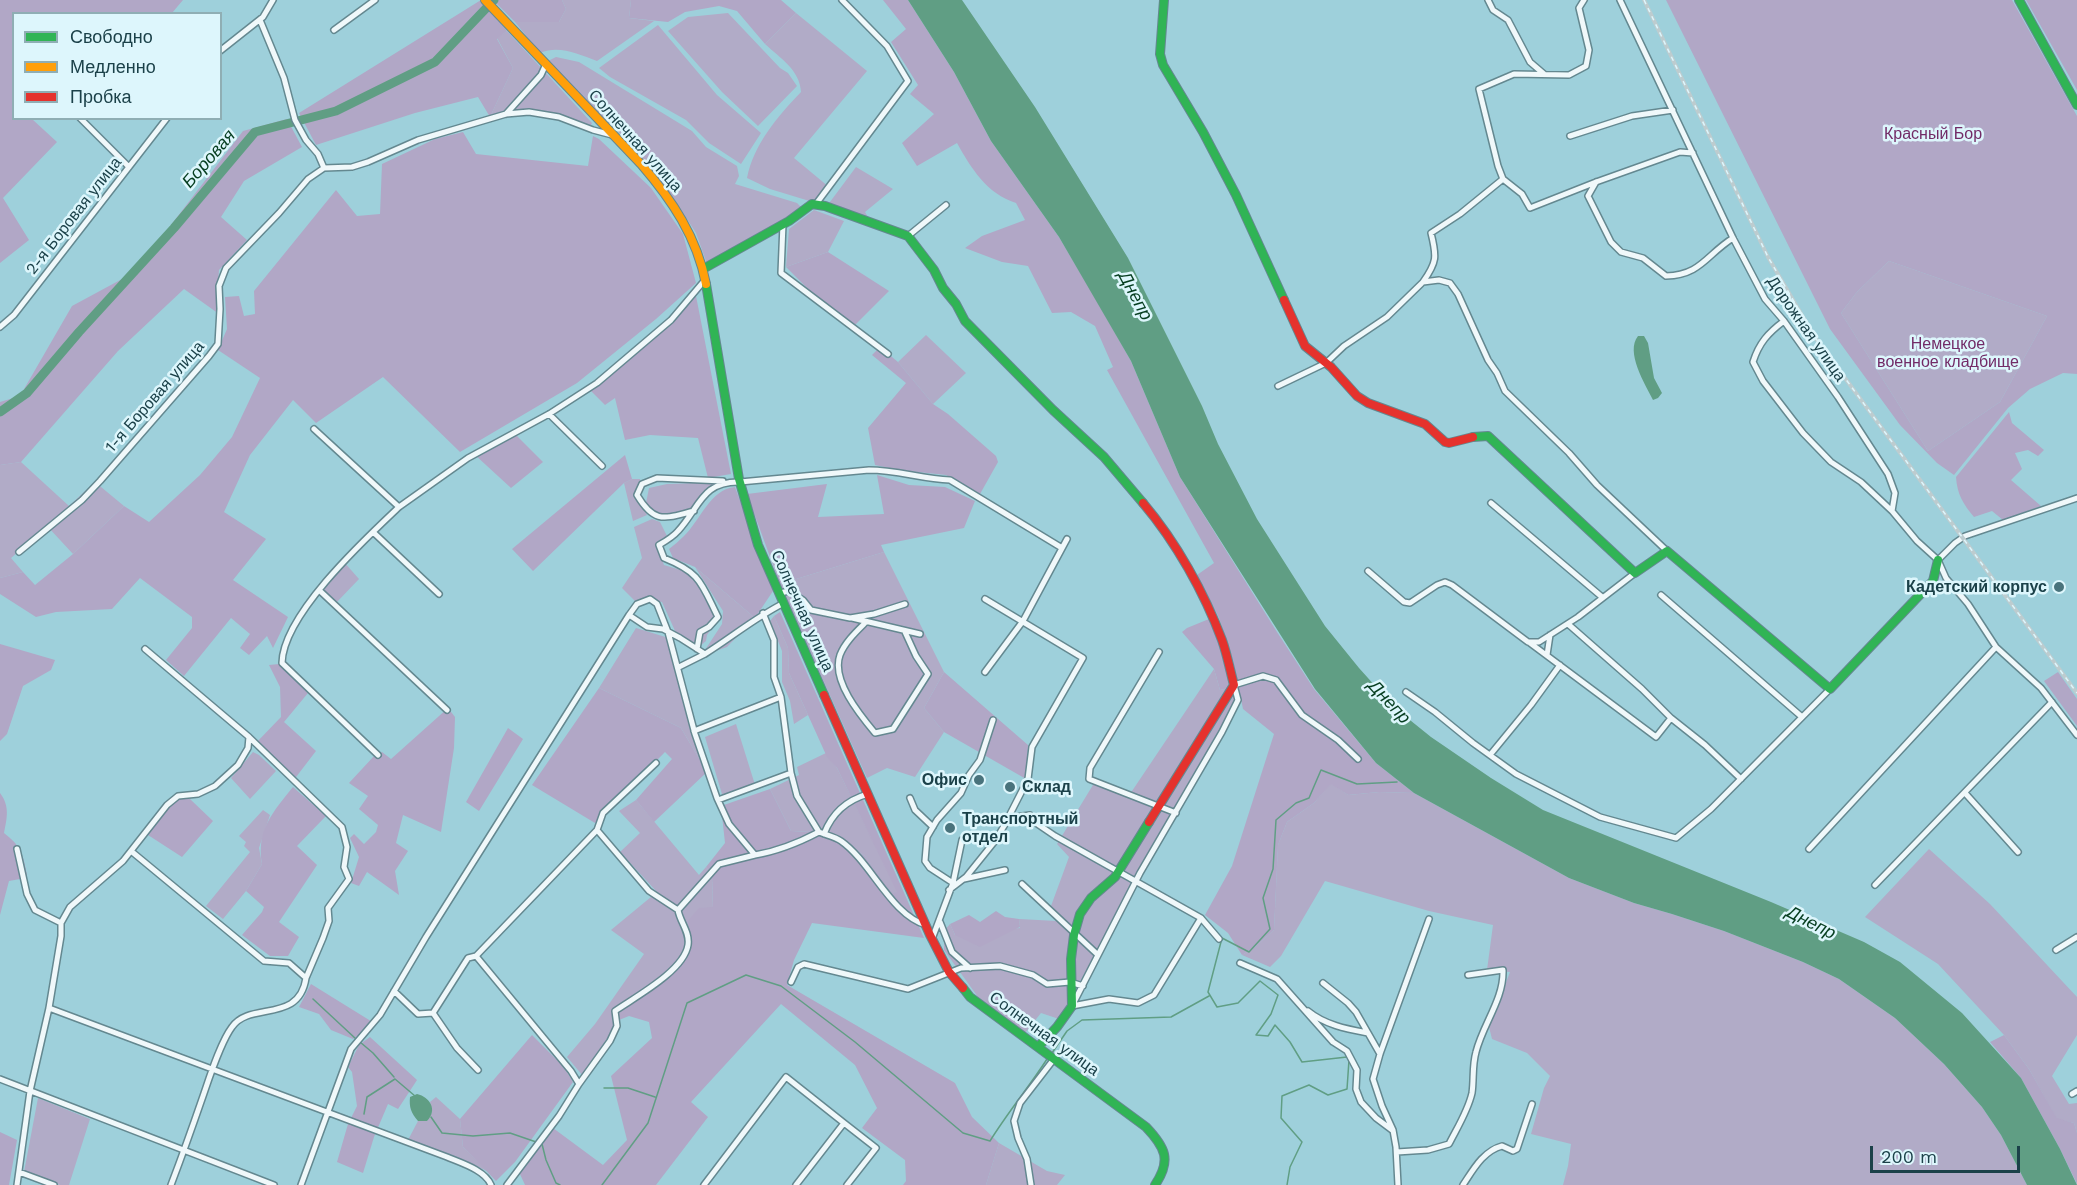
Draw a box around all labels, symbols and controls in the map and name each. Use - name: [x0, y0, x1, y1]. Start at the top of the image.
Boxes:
- legend: [12, 12, 222, 120]
- text: Свободно: [70, 26, 153, 47]
- text: Медленно: [70, 56, 156, 77]
- text: Пробка: [70, 86, 132, 107]
- street label: Солнечная улица: [584, 86, 686, 196]
- park label: Красный Бор: [1884, 124, 1982, 144]
- water label: Боровая: [178, 125, 240, 193]
- street label: 2-я Боровая улица: [22, 153, 126, 279]
- water label: Днепр: [1113, 268, 1157, 324]
- street label: Дорожная улица: [1763, 273, 1849, 385]
- park label: Немецкое военное кладбище: [1877, 334, 2019, 372]
- street label: 1-я Боровая улица: [101, 337, 209, 457]
- street label: Солнечная улица: [767, 547, 837, 675]
- place label: Кадетский корпус: [1906, 577, 2047, 597]
- marker: Кадетский корпус: [2052, 580, 2066, 594]
- water label: Днепр: [1363, 675, 1415, 729]
- place label: Офис: [922, 770, 967, 790]
- marker: Офис: [972, 773, 986, 787]
- place label: Склад: [1022, 777, 1071, 797]
- marker: Склад: [1003, 780, 1017, 794]
- place label: Транспортный отдел: [962, 809, 1078, 847]
- marker: Транспортный отдел: [943, 821, 957, 835]
- water label: Днепр: [1783, 901, 1839, 945]
- street label: Солнечная улица: [985, 988, 1103, 1080]
- scale bar: [1873, 1134, 2023, 1172]
- text: 200 m: [1881, 1146, 1937, 1167]

